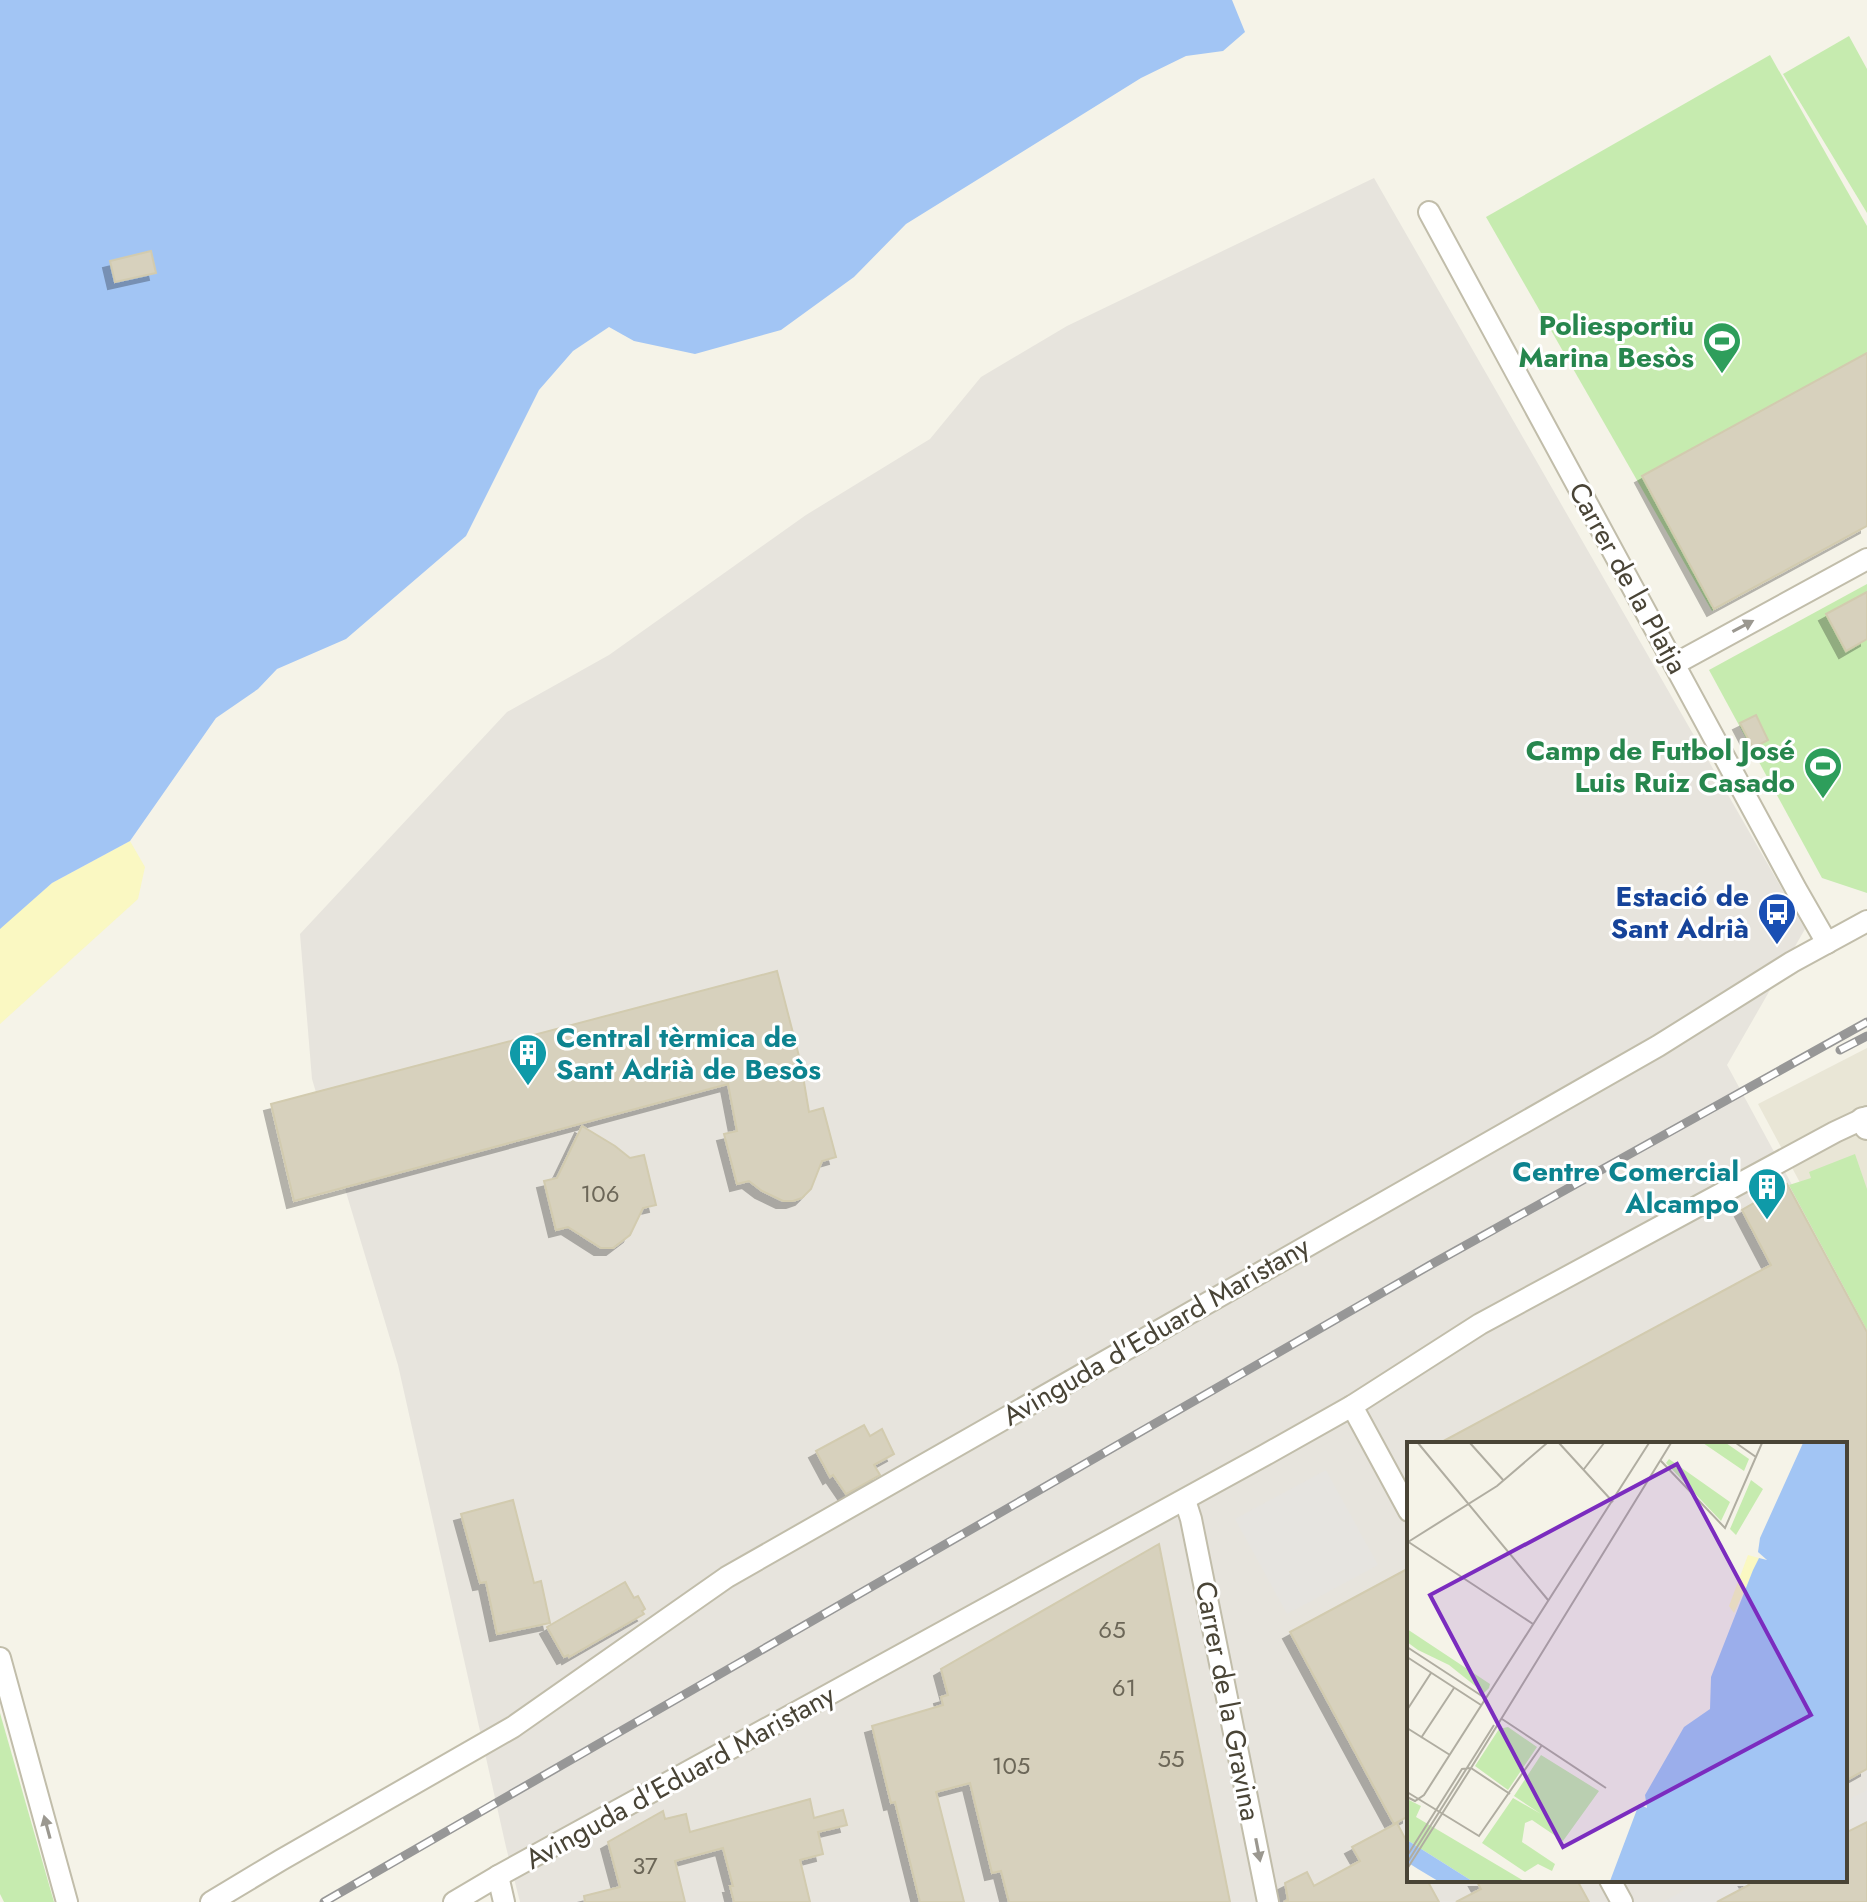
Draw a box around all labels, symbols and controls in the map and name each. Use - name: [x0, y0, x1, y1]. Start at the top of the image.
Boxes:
- place label: Poliesportiu Marina Besòs: [1518, 305, 1694, 378]
- sports icon: Poliesportiu Marina Besòs: [1701, 320, 1743, 375]
- street label: Carrer de la Platja: [1558, 475, 1698, 681]
- one-way arrow: [1732, 620, 1754, 634]
- place label: Camp de Futbol José Luis Ruiz Casado: [1526, 730, 1795, 803]
- sports icon: Camp de Futbol José Luis Ruiz Casado: [1802, 745, 1844, 800]
- place label: Estació de Sant Adrià: [1611, 876, 1749, 949]
- bus stop icon: Estació de Sant Adrià: [1756, 891, 1798, 946]
- place label: Central tèrmica de Sant Adrià de Besòs: [556, 1017, 821, 1090]
- building icon: Central tèrmica de Sant Adrià de Besòs: [507, 1032, 549, 1087]
- place label: Centre Comercial Alcampo: [1512, 1151, 1739, 1224]
- building icon: Centre Comercial Alcampo: [1746, 1166, 1788, 1221]
- house number: 106: [580, 1176, 620, 1211]
- street label: Avinguda d'Eduard Maristany: [995, 1226, 1318, 1436]
- inset map: [1407, 1442, 1847, 1882]
- street label: Carrer de la Gravina: [1185, 1578, 1271, 1824]
- house number: 65: [1098, 1612, 1126, 1647]
- house number: 61: [1112, 1670, 1136, 1705]
- street label: Avinguda d'Eduard Maristany: [518, 1674, 843, 1879]
- house number: 55: [1157, 1741, 1185, 1776]
- house number: 105: [992, 1748, 1030, 1783]
- one-way arrow: [40, 1814, 52, 1839]
- one-way arrow: [1252, 1838, 1264, 1863]
- house number: 37: [632, 1848, 658, 1883]

